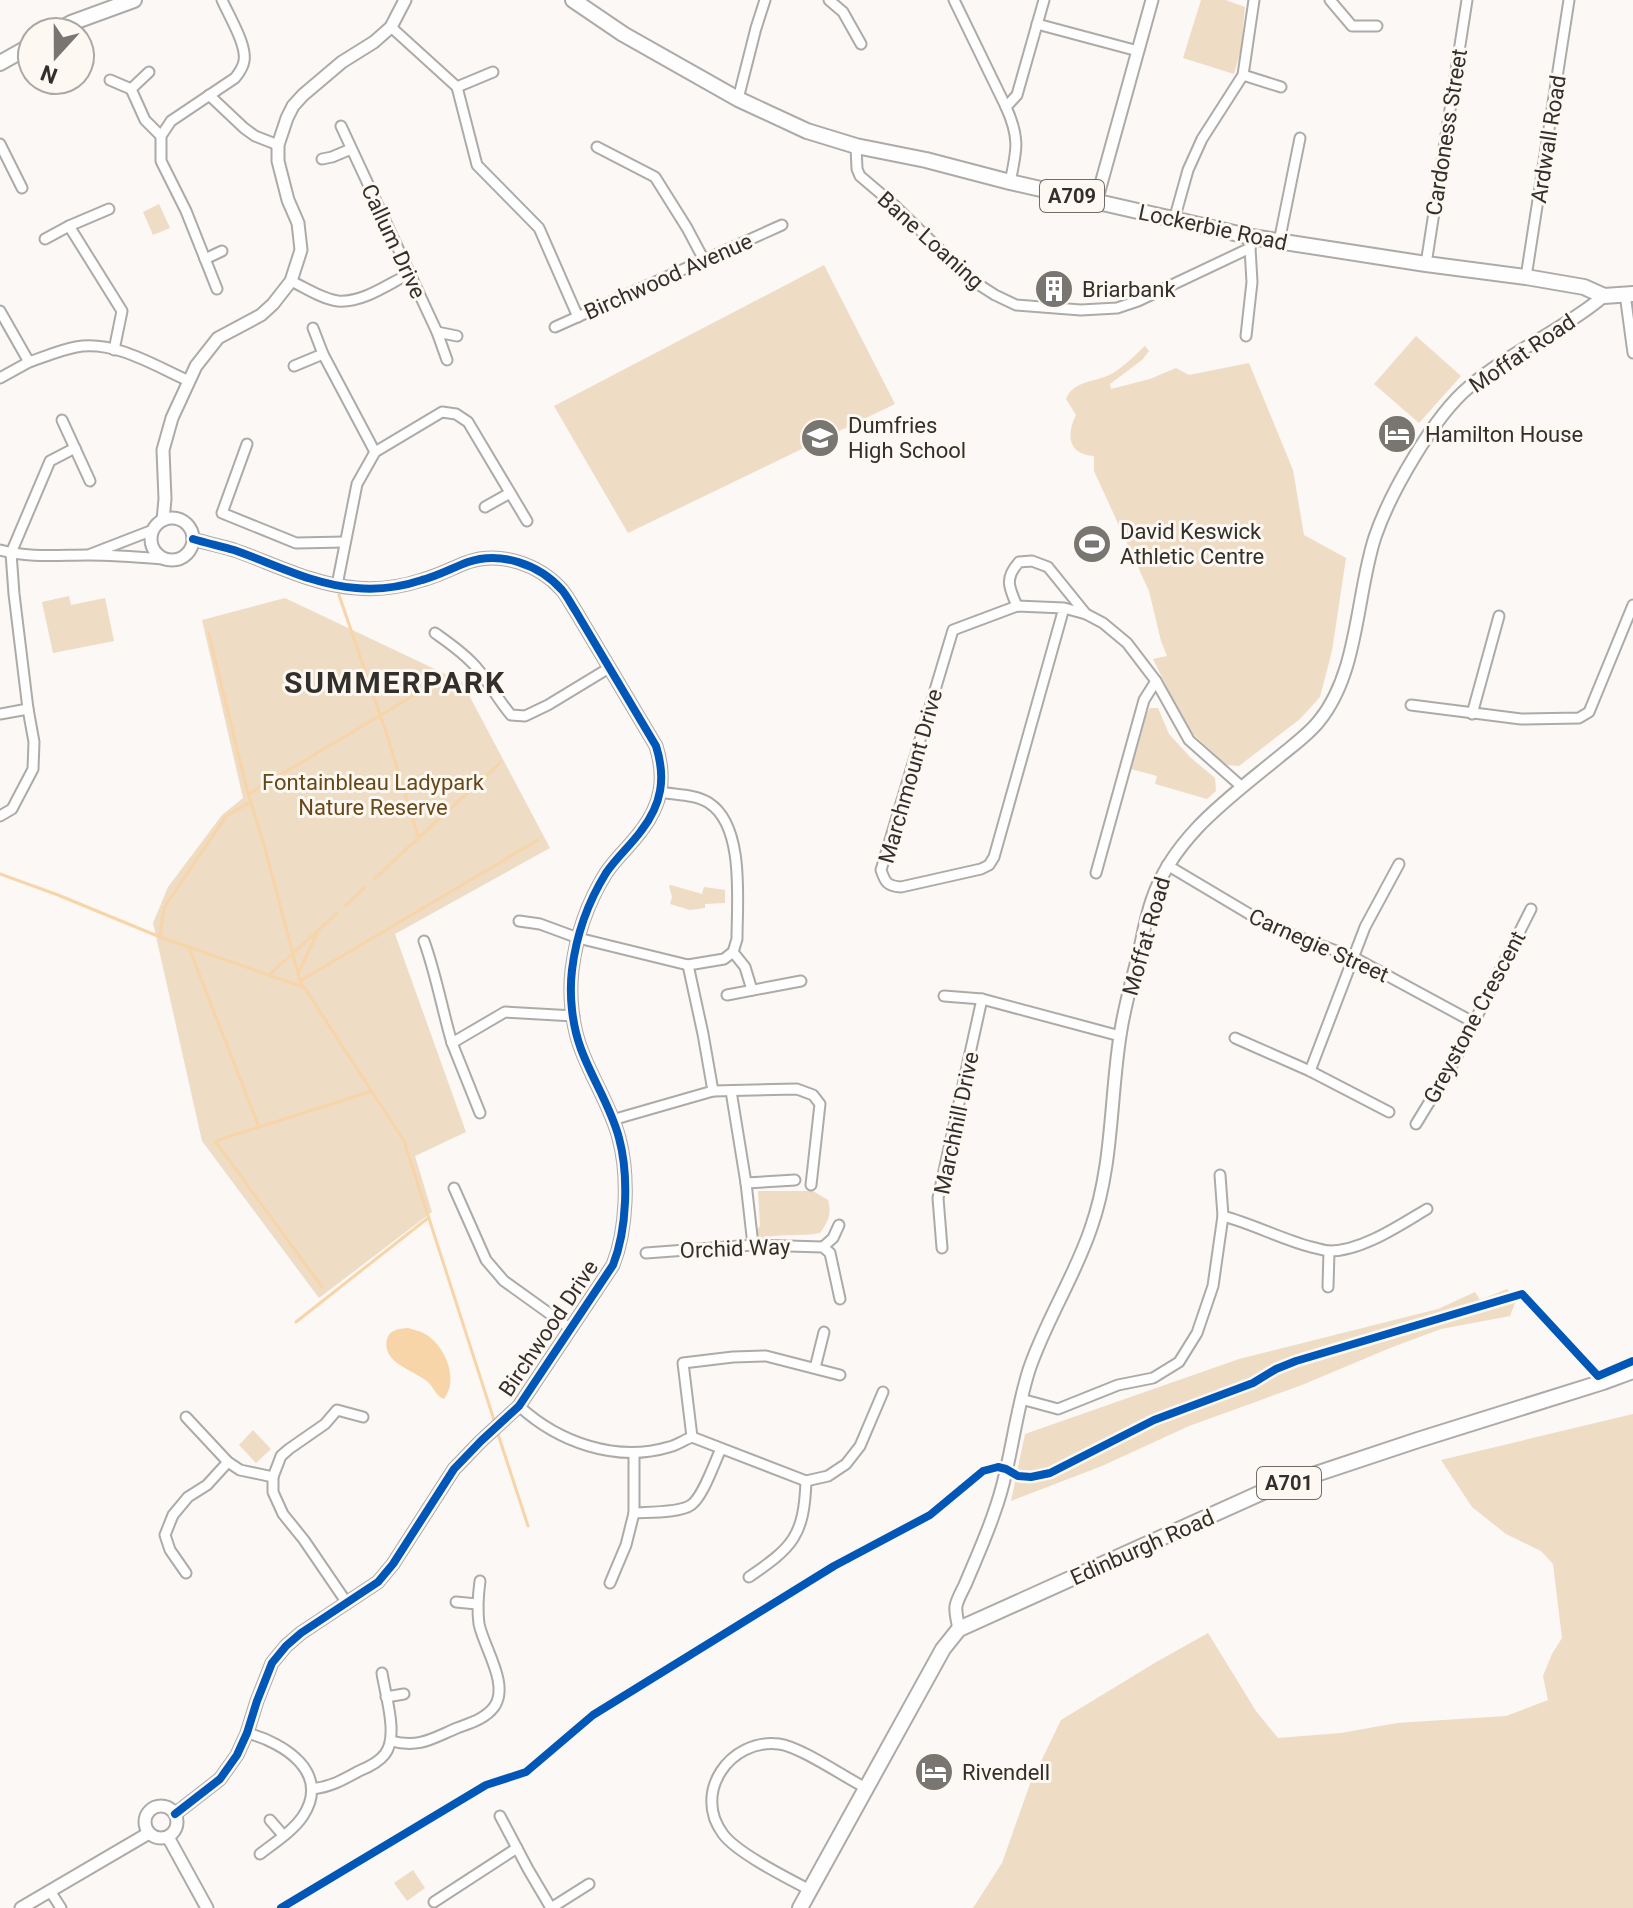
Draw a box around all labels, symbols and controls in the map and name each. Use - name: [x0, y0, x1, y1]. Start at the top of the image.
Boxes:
- north arrow: [16, 16, 96, 96]
- street label: Cardoness Street: [1421, 47, 1472, 217]
- text: N: [37, 60, 61, 89]
- street label: Ardwall Road: [1526, 73, 1571, 205]
- street label: Callum Drive: [356, 180, 431, 302]
- road number: A709: [1040, 180, 1104, 212]
- street label: Bane Loaning: [873, 186, 989, 294]
- street label: Lockerbie Road: [1136, 200, 1289, 255]
- street label: Birchwood Avenue: [580, 228, 756, 325]
- building icon: Briarbank: [1033, 268, 1075, 310]
- place label: Briarbank: [1082, 277, 1176, 302]
- street label: Moffat Road: [1465, 309, 1580, 398]
- place label: Dumfries High School: [848, 413, 966, 463]
- hotel icon: Hamilton House: [1376, 413, 1418, 455]
- school or university icon: Dumfries High School: [799, 417, 841, 459]
- place label: Hamilton House: [1425, 422, 1583, 447]
- place label: David Keswick Athletic Centre: [1120, 519, 1264, 569]
- sports icon: David Keswick Athletic Centre: [1071, 523, 1113, 565]
- district label: SUMMERPARK: [284, 665, 506, 700]
- street label: Marchmount Drive: [874, 686, 947, 866]
- park label: Fontainbleau Ladypark Nature Reserve: [262, 770, 485, 820]
- street label: Moffat Road: [1118, 874, 1175, 998]
- street label: Carnegie Street: [1245, 903, 1393, 987]
- street label: Greystone Crescent: [1418, 927, 1530, 1108]
- street label: Marchhill Drive: [929, 1050, 984, 1197]
- street label: Orchid Way: [679, 1234, 791, 1263]
- street label: Birchwood Drive: [494, 1255, 603, 1401]
- road number: A701: [1257, 1467, 1321, 1499]
- street label: Edinburgh Road: [1067, 1505, 1218, 1590]
- hotel icon: Rivendell: [913, 1751, 955, 1793]
- place label: Rivendell: [962, 1760, 1050, 1785]

